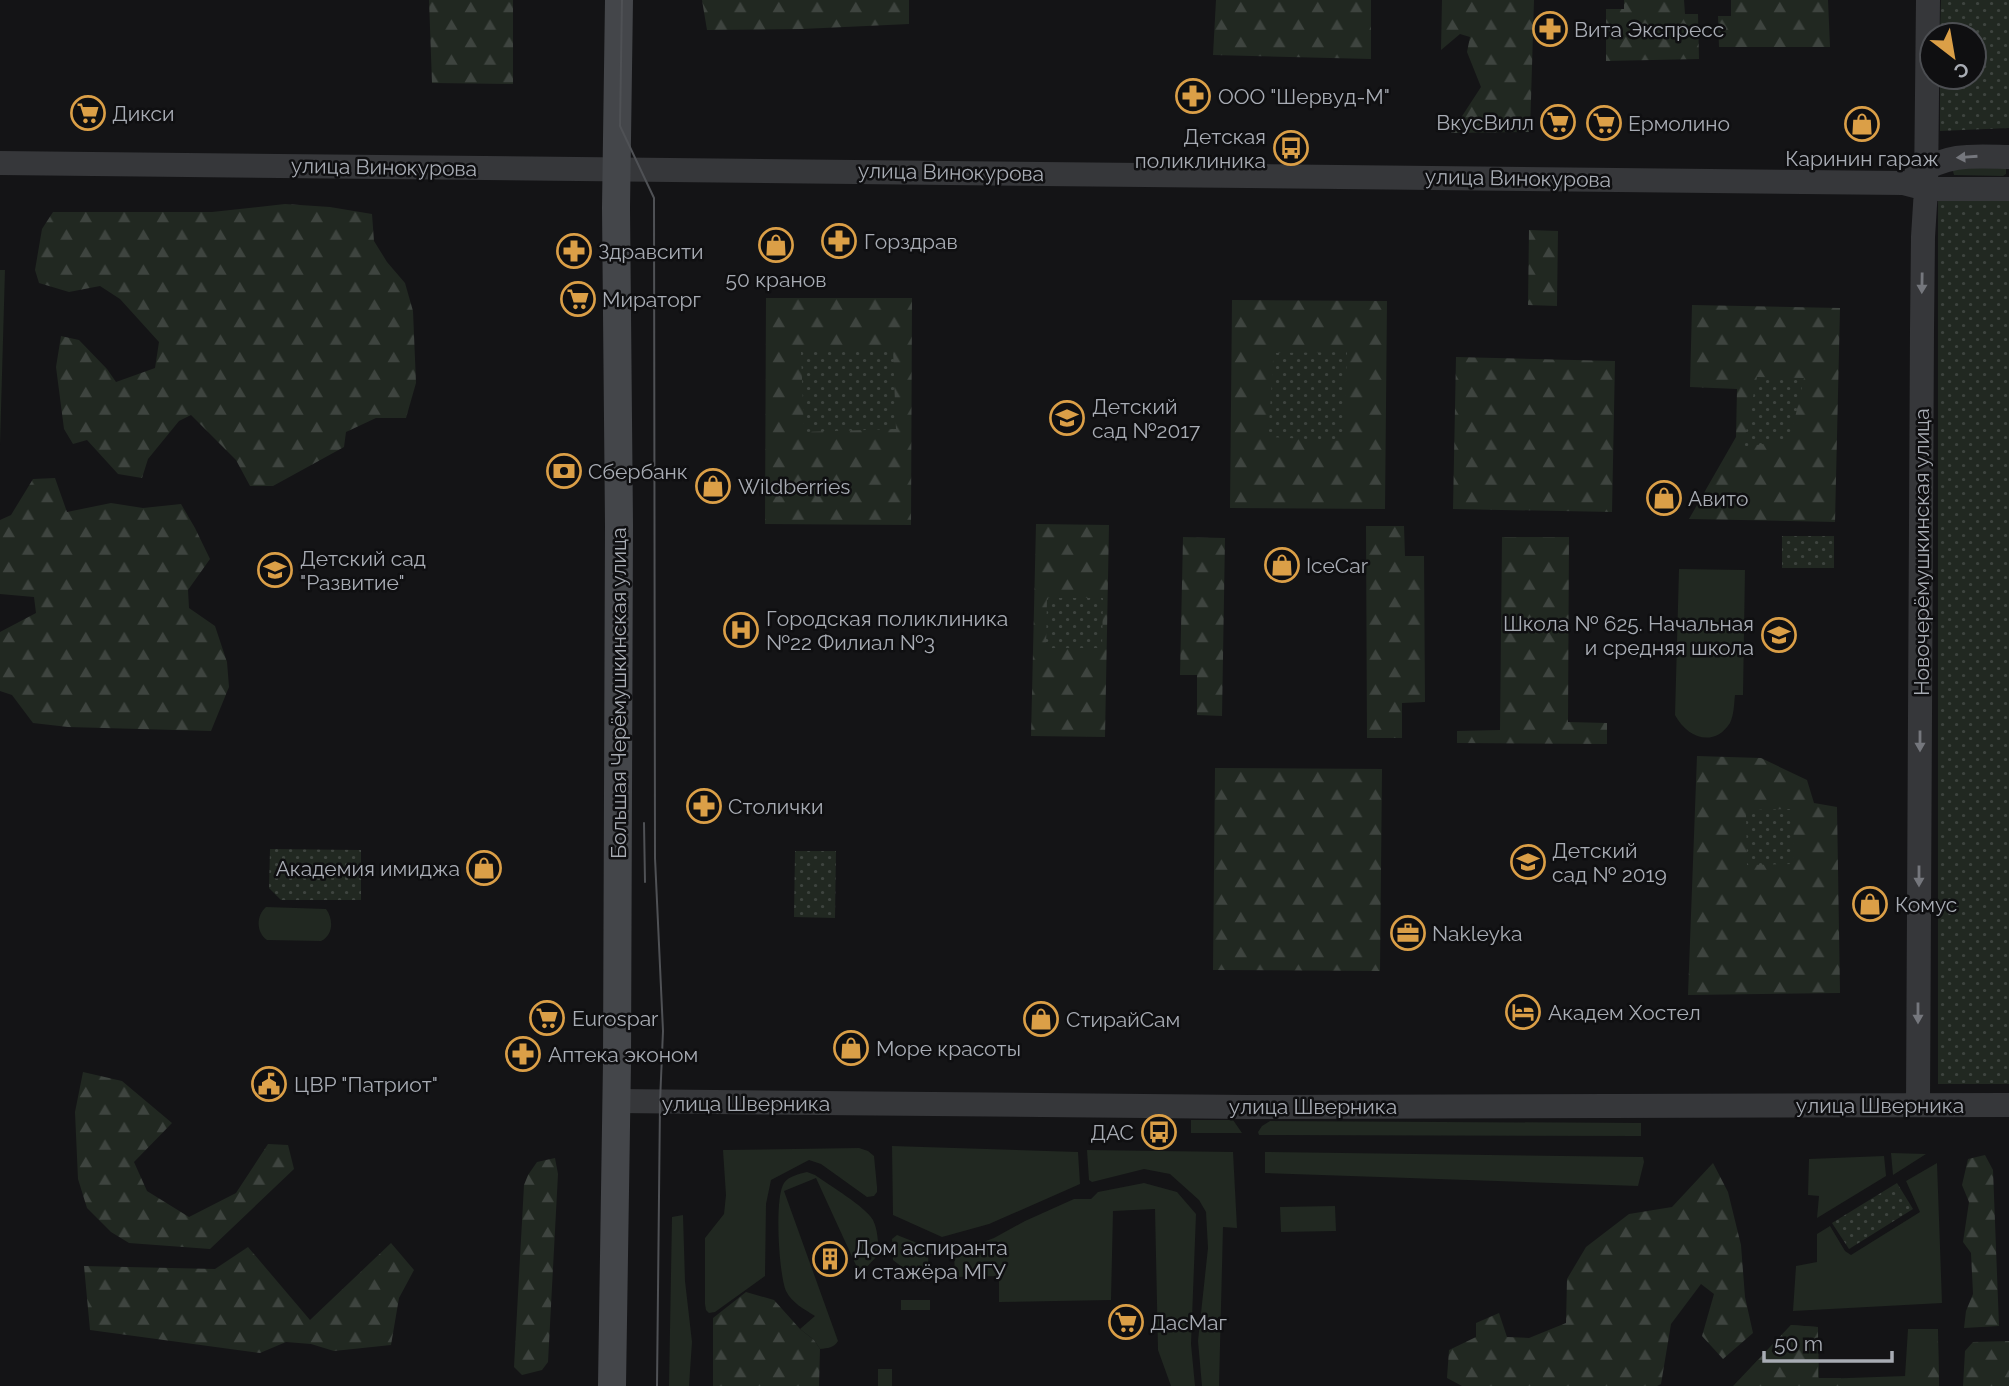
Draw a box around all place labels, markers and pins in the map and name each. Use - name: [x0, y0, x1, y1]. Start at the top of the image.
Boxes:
- pharmacy icon: Вита Экспресс: [1531, 10, 1569, 48]
- place label: Вита Экспресс: [1574, 17, 1724, 42]
- pharmacy icon: ООО "Шервуд-М": [1174, 77, 1212, 115]
- place label: ООО "Шервуд-М": [1218, 84, 1390, 109]
- supermarket icon: Дикси: [69, 94, 107, 132]
- place label: Дикси: [112, 101, 175, 126]
- supermarket icon: ВкусВилл: [1539, 103, 1577, 141]
- supermarket icon: Ермолино: [1585, 104, 1623, 142]
- shop icon: Каринин гараж: [1843, 105, 1881, 143]
- place label: ВкусВилл: [1436, 110, 1534, 135]
- place label: Ермолино: [1628, 111, 1730, 136]
- place label: Детская поликлиника: [1135, 124, 1266, 173]
- bus stop icon: Детская поликлиника: [1272, 129, 1310, 167]
- place label: Каринин гараж: [1785, 146, 1939, 171]
- pharmacy icon: Горздрав: [820, 222, 858, 260]
- shop icon: 50 кранов: [757, 226, 795, 264]
- place label: Горздрав: [864, 229, 958, 254]
- pharmacy icon: Здравсити: [555, 232, 593, 270]
- place label: Здравсити: [598, 239, 703, 264]
- place label: 50 кранов: [726, 267, 826, 292]
- supermarket icon: Мираторг: [559, 280, 597, 318]
- place label: Мираторг: [602, 287, 702, 312]
- place label: Детский сад №2017: [1092, 394, 1201, 443]
- school or university icon: Детский сад №2017: [1048, 399, 1086, 437]
- bank icon: Сбербанк: [545, 452, 583, 490]
- place label: Сбербанк: [588, 459, 688, 484]
- shop icon: Wildberries: [694, 467, 732, 505]
- place label: Wildberries: [738, 474, 850, 499]
- shop icon: Авито: [1645, 479, 1683, 517]
- place label: Авито: [1688, 486, 1748, 511]
- place label: Детский сад "Развитие": [300, 546, 426, 595]
- shop icon: IceCar: [1263, 546, 1301, 584]
- school or university icon: Детский сад "Развитие": [256, 551, 294, 589]
- place label: IceCar: [1306, 553, 1369, 578]
- place label: Городская поликлиника №22 Филиал №3: [766, 606, 1008, 655]
- hospital icon: Городская поликлиника №22 Филиал №3: [722, 611, 760, 649]
- place label: Школа № 625. Начальная и средняя школа: [1503, 611, 1754, 660]
- school or university icon: Школа № 625. Начальная и средняя школа: [1760, 616, 1798, 654]
- pharmacy icon: Столички: [685, 787, 723, 825]
- place label: Столички: [728, 794, 824, 819]
- place label: Детский сад № 2019: [1552, 838, 1667, 887]
- school or university icon: Детский сад № 2019: [1509, 843, 1547, 881]
- shop icon: Академия имиджа: [465, 849, 503, 887]
- place label: Академия имиджа: [276, 856, 460, 881]
- shop icon: Комус: [1851, 885, 1889, 923]
- place label: Комус: [1895, 892, 1957, 917]
- office icon: Nakleyka: [1389, 914, 1427, 952]
- place label: Nakleyka: [1432, 921, 1522, 946]
- hotel icon: Академ Хостел: [1504, 993, 1542, 1031]
- supermarket icon: Eurospar: [528, 999, 566, 1037]
- shop icon: СтирайСам: [1022, 1000, 1060, 1038]
- place label: Академ Хостел: [1548, 1000, 1701, 1025]
- place label: Eurospar: [572, 1006, 659, 1031]
- place label: СтирайСам: [1066, 1007, 1180, 1032]
- shop icon: Море красоты: [832, 1029, 870, 1067]
- pharmacy icon: Аптека эконом: [504, 1035, 542, 1073]
- place label: Море красоты: [876, 1036, 1021, 1061]
- place label: Аптека эконом: [548, 1042, 698, 1067]
- public building icon: ЦВР "Патриот": [250, 1065, 288, 1103]
- place label: ЦВР "Патриот": [294, 1072, 438, 1097]
- bus stop icon: ДАС: [1140, 1113, 1178, 1151]
- place label: ДАС: [1090, 1120, 1134, 1145]
- place label: Дом аспиранта и стажёра МГУ: [854, 1235, 1008, 1284]
- building icon: Дом аспиранта и стажёра МГУ: [811, 1240, 849, 1278]
- supermarket icon: ДасМаг: [1107, 1303, 1145, 1341]
- place label: ДасМаг: [1150, 1310, 1227, 1335]

